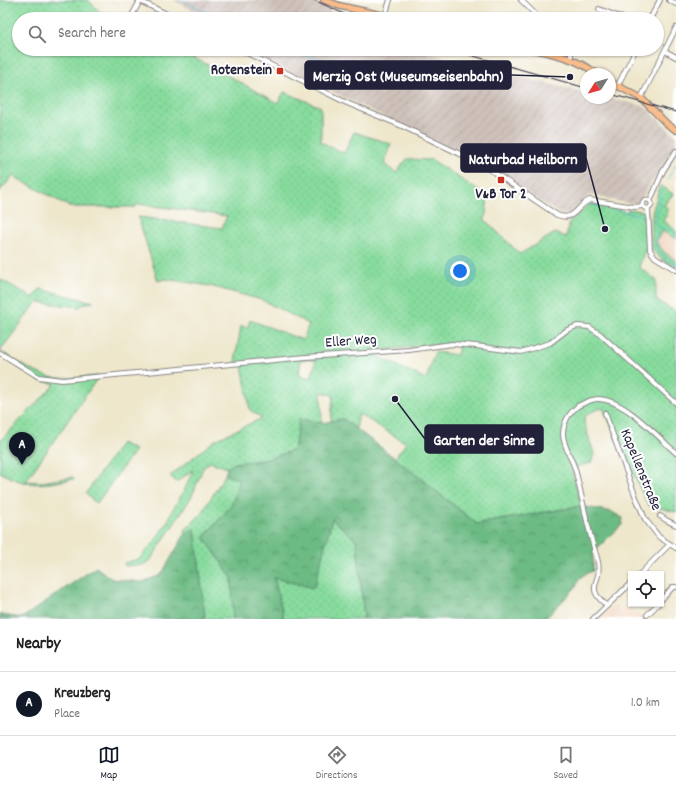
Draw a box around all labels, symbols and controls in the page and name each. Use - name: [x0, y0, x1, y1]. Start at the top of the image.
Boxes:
- search box: [12, 12, 664, 56]
- icon: search: [26, 23, 48, 45]
- text: Search here: [58, 23, 126, 45]
- place label: Rotenstein: [211, 60, 272, 82]
- callout: Merzig Ost (Museumseisenbahn): [305, 61, 511, 89]
- marker: Rotenstein: [275, 66, 285, 76]
- text: Merzig Ost (Museumseisenbahn): [313, 66, 503, 89]
- north arrow: [580, 68, 616, 104]
- callout: Naturbad Heilborn: [461, 144, 586, 172]
- text: Naturbad Heilborn: [468, 149, 578, 172]
- marker: V&B Tor 2: [496, 175, 506, 185]
- place label: V&B Tor 2: [475, 184, 527, 206]
- your location: [450, 261, 470, 281]
- street label: Eller Weg: [325, 329, 377, 355]
- callout: Garten der Sinne: [425, 425, 543, 453]
- street label: Kapellenstraße: [614, 426, 667, 515]
- text: Garten der Sinne: [433, 430, 535, 453]
- pin: A: [9, 432, 35, 465]
- map controls: [628, 571, 664, 607]
- button: locate: [628, 571, 664, 607]
- text: Nearby: [16, 633, 60, 657]
- text: Kreuzberg: [54, 683, 111, 705]
- text: A: [25, 694, 33, 713]
- text: 1.0 km: [631, 694, 660, 713]
- text: Place: [54, 705, 80, 724]
- tab: Map: [98, 744, 120, 784]
- tab: Directions: [316, 744, 358, 784]
- tab: Saved: [553, 744, 578, 784]

